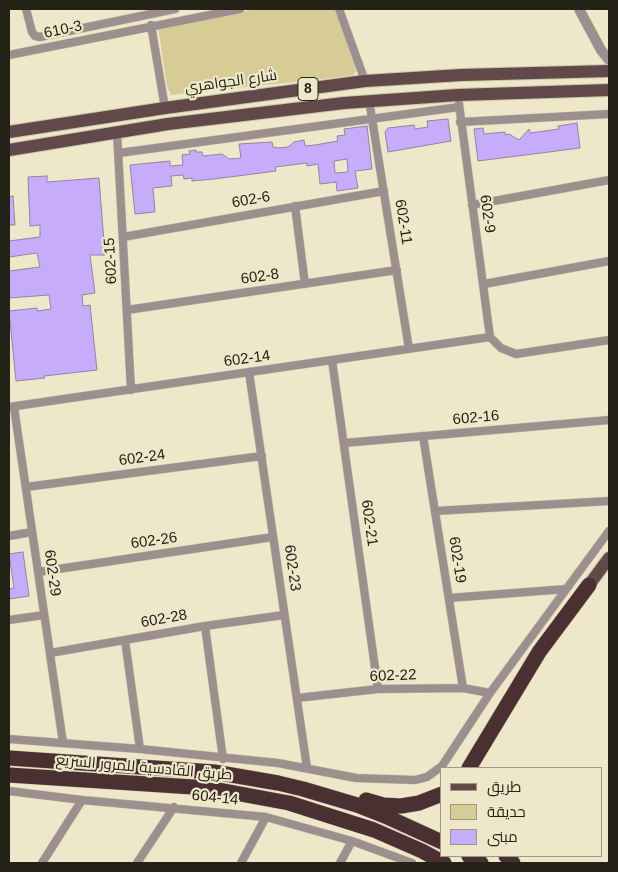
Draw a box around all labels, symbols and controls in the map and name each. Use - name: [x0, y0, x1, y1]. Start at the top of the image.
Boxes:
- street label: 610-3: [42, 17, 84, 43]
- street label: شارع الجواهري: [184, 67, 278, 97]
- road number: 8: [298, 78, 318, 100]
- street label: 602-6: [231, 188, 271, 212]
- street label: 602-9: [475, 194, 499, 234]
- street label: 602-11: [391, 198, 415, 246]
- street label: 602-15: [101, 237, 121, 285]
- street label: 602-8: [240, 265, 280, 289]
- street label: 602-14: [223, 347, 271, 371]
- street label: 602-16: [452, 407, 500, 429]
- street label: 602-24: [118, 446, 166, 470]
- street label: 602-21: [357, 499, 381, 547]
- street label: 602-26: [130, 529, 178, 553]
- street label: 602-19: [444, 536, 470, 584]
- street label: 602-23: [280, 544, 304, 592]
- street label: 602-29: [40, 549, 64, 597]
- street label: 602-28: [139, 606, 189, 632]
- street label: 602-22: [369, 666, 417, 686]
- street label: طريق القادسية للمرور السريع: [55, 751, 233, 785]
- legend: [440, 767, 603, 857]
- text: طريق: [487, 778, 521, 795]
- street label: 604-14: [191, 787, 239, 809]
- text: حديقة: [487, 803, 526, 820]
- text: مبنى: [487, 828, 518, 845]

